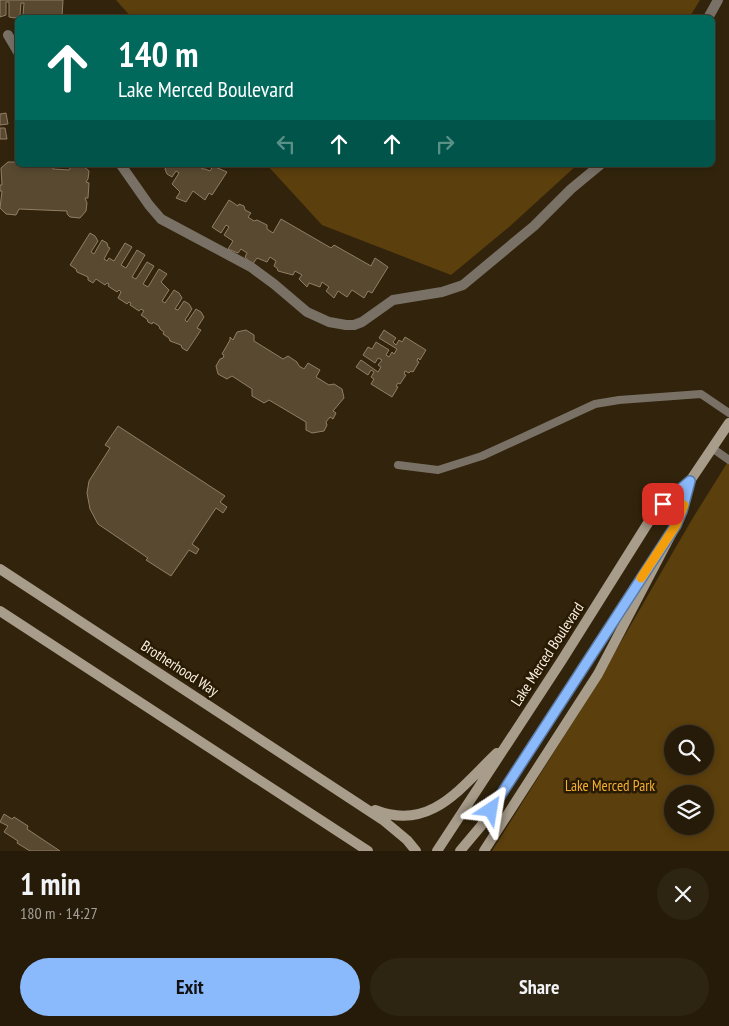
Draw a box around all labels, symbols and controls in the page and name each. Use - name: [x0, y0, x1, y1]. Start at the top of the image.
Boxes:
- text: 140 m: [118, 31, 199, 77]
- icon: ahead: [35, 35, 100, 100]
- text: Lake Merced Boulevard: [118, 75, 294, 103]
- icon: left: [272, 130, 300, 158]
- icon: ahead: [325, 130, 353, 158]
- icon: ahead: [378, 130, 406, 158]
- icon: right: [431, 130, 459, 158]
- pin: [642, 483, 684, 525]
- icon: arrive: [649, 490, 677, 518]
- street label: Lake Merced Boulevard: [506, 599, 588, 709]
- street label: Brotherhood Way: [138, 636, 223, 700]
- map controls: [664, 725, 714, 835]
- button: search: [664, 725, 714, 775]
- park label: Lake Merced Park: [565, 776, 655, 795]
- position arrow: [464, 783, 516, 835]
- button: layers: [664, 785, 714, 835]
- text: 1 min: [20, 864, 81, 903]
- button: close: [657, 868, 709, 920]
- text: 180 m · 14:27: [20, 903, 98, 923]
- button: Exit: [20, 958, 360, 1016]
- button: Share: [370, 958, 709, 1016]

